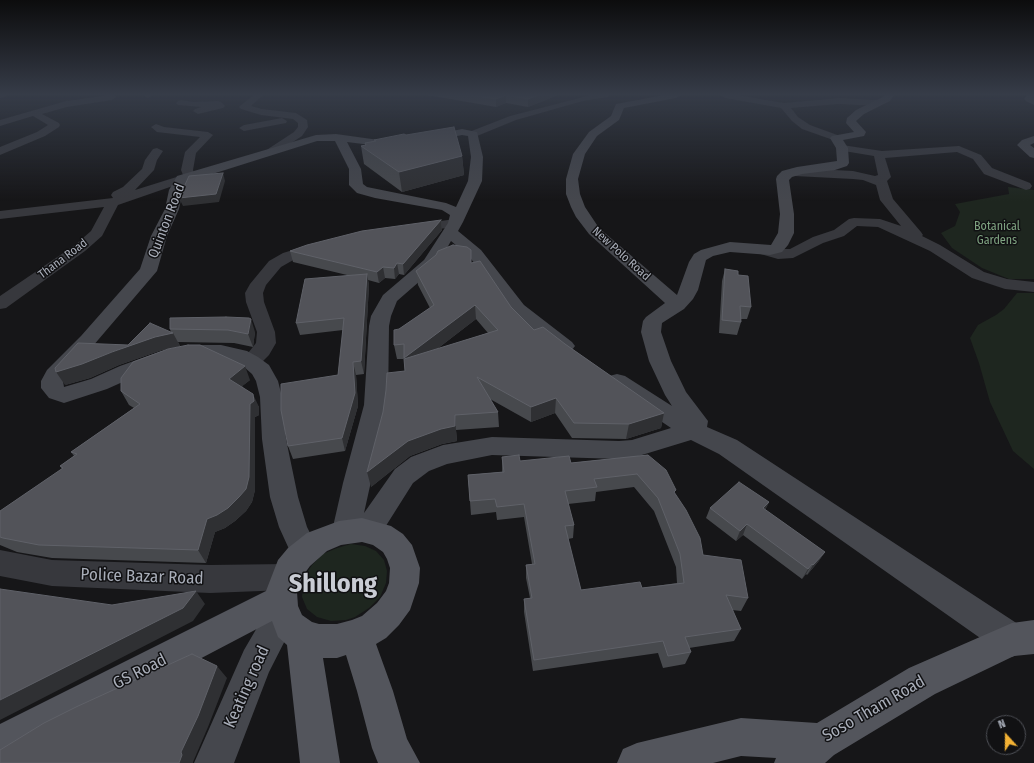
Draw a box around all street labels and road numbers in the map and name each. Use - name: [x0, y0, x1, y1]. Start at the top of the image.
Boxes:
- street label: Quinton Road: [145, 181, 189, 261]
- street label: New Polo Road: [589, 224, 653, 284]
- street label: Thana Road: [36, 236, 90, 282]
- street label: Police Bazar Road: [80, 565, 204, 589]
- street label: Keating road: [220, 643, 274, 731]
- street label: GS Road: [110, 650, 170, 694]
- street label: Soso Tham Road: [819, 671, 929, 747]

